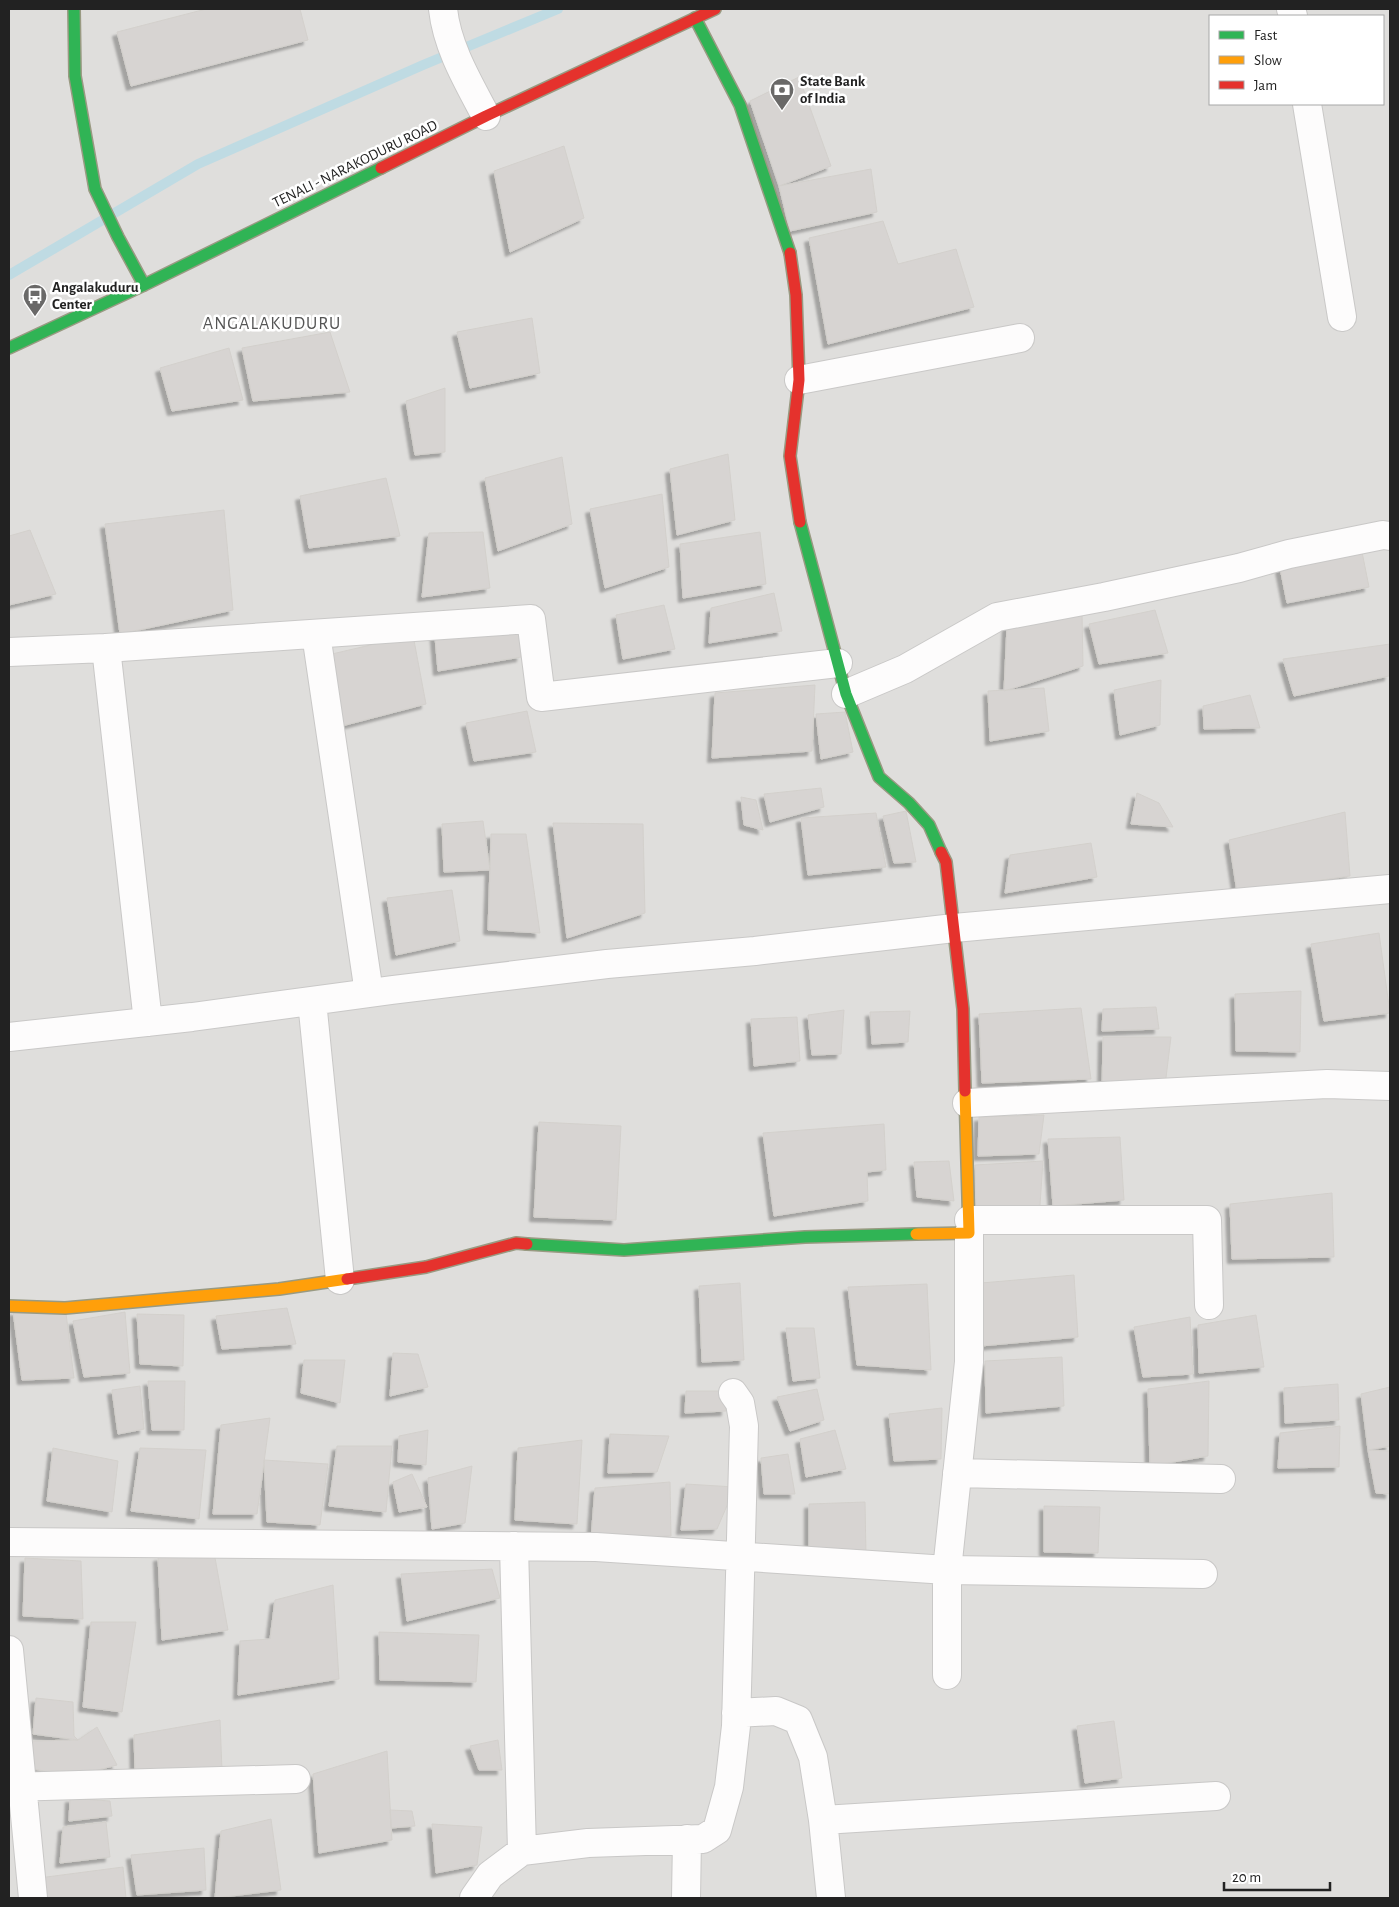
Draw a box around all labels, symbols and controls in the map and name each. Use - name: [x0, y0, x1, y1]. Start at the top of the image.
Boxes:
- legend: [1209, 15, 1384, 105]
- text: Fast: [1254, 28, 1278, 43]
- text: Slow: [1254, 53, 1282, 68]
- place label: State Bank of India: [800, 74, 866, 106]
- bank icon: State Bank of India: [769, 77, 795, 111]
- text: Jam: [1254, 78, 1277, 93]
- street label: TENALI - NARAKODURU ROAD: [270, 117, 440, 211]
- place label: Angalakuduru Center: [52, 280, 139, 312]
- bus stop icon: Angalakuduru Center: [22, 283, 48, 317]
- district label: ANGALAKUDURU: [203, 315, 341, 333]
- scale bar: [1224, 1860, 1330, 1892]
- text: 20 m: [1232, 1870, 1261, 1885]

